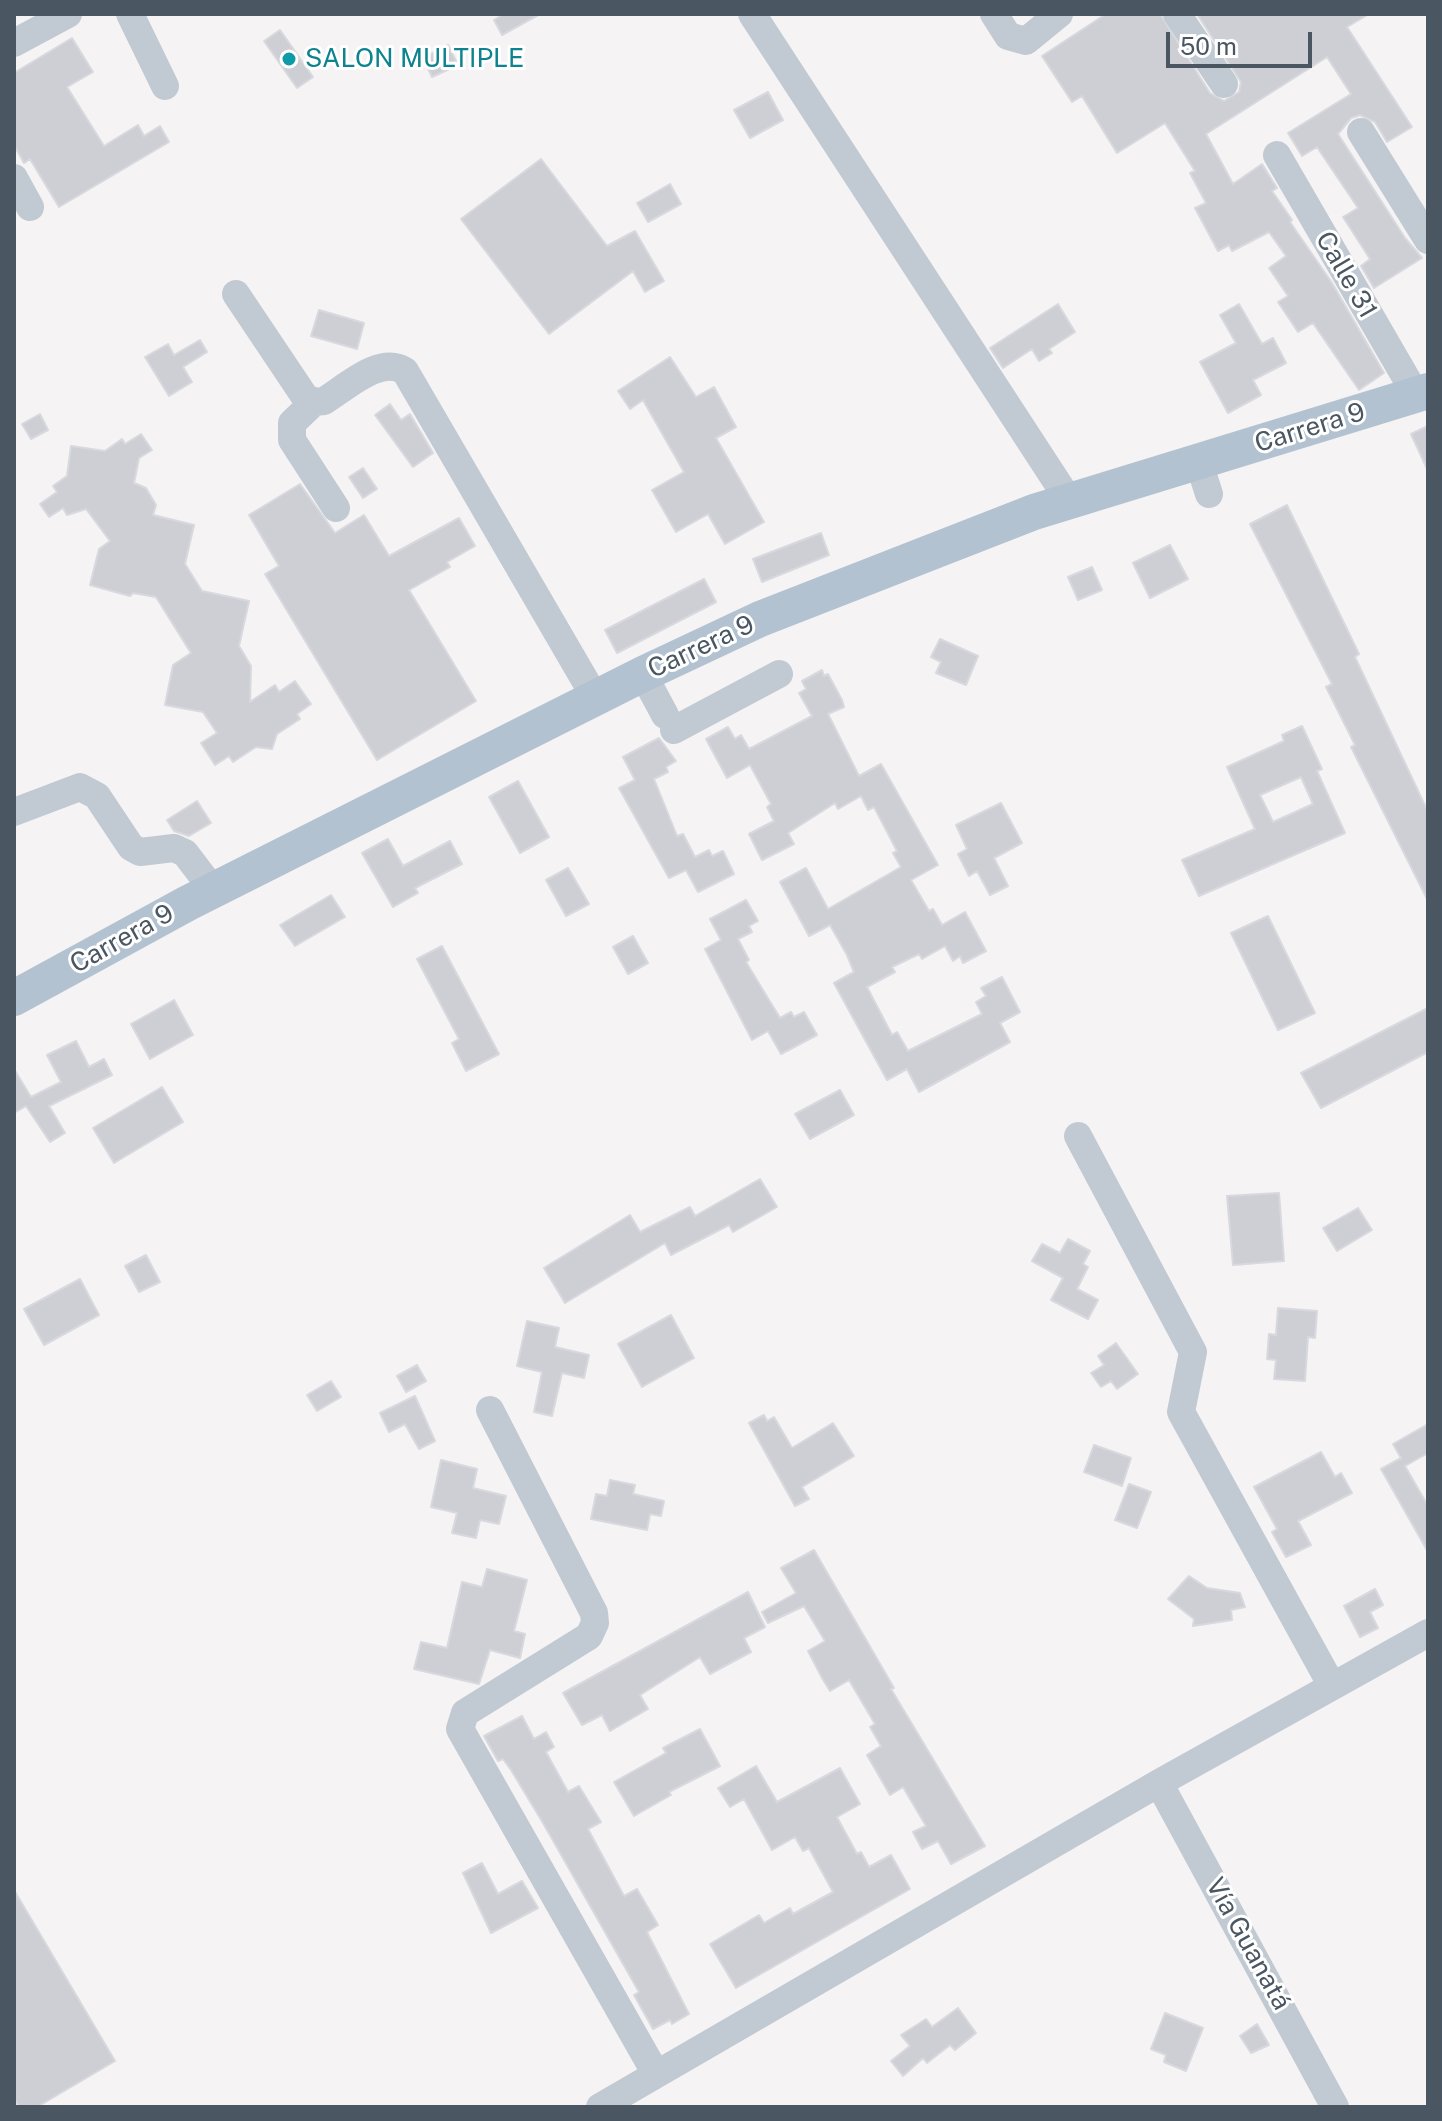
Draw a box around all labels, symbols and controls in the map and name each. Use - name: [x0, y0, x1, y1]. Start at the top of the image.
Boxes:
- scale bar: [1170, 16, 1316, 66]
- text: 50 m: [1180, 32, 1237, 60]
- place label: SALON MULTIPLE: [305, 43, 524, 75]
- marker: SALON MULTIPLE: [280, 50, 298, 68]
- street label: Calle 31: [1309, 226, 1383, 324]
- street label: Carrera 9: [1251, 396, 1369, 460]
- street label: Carrera 9: [643, 609, 759, 685]
- street label: Carrera 9: [65, 898, 179, 980]
- street label: Vía Guanatá: [1199, 1873, 1297, 2015]

